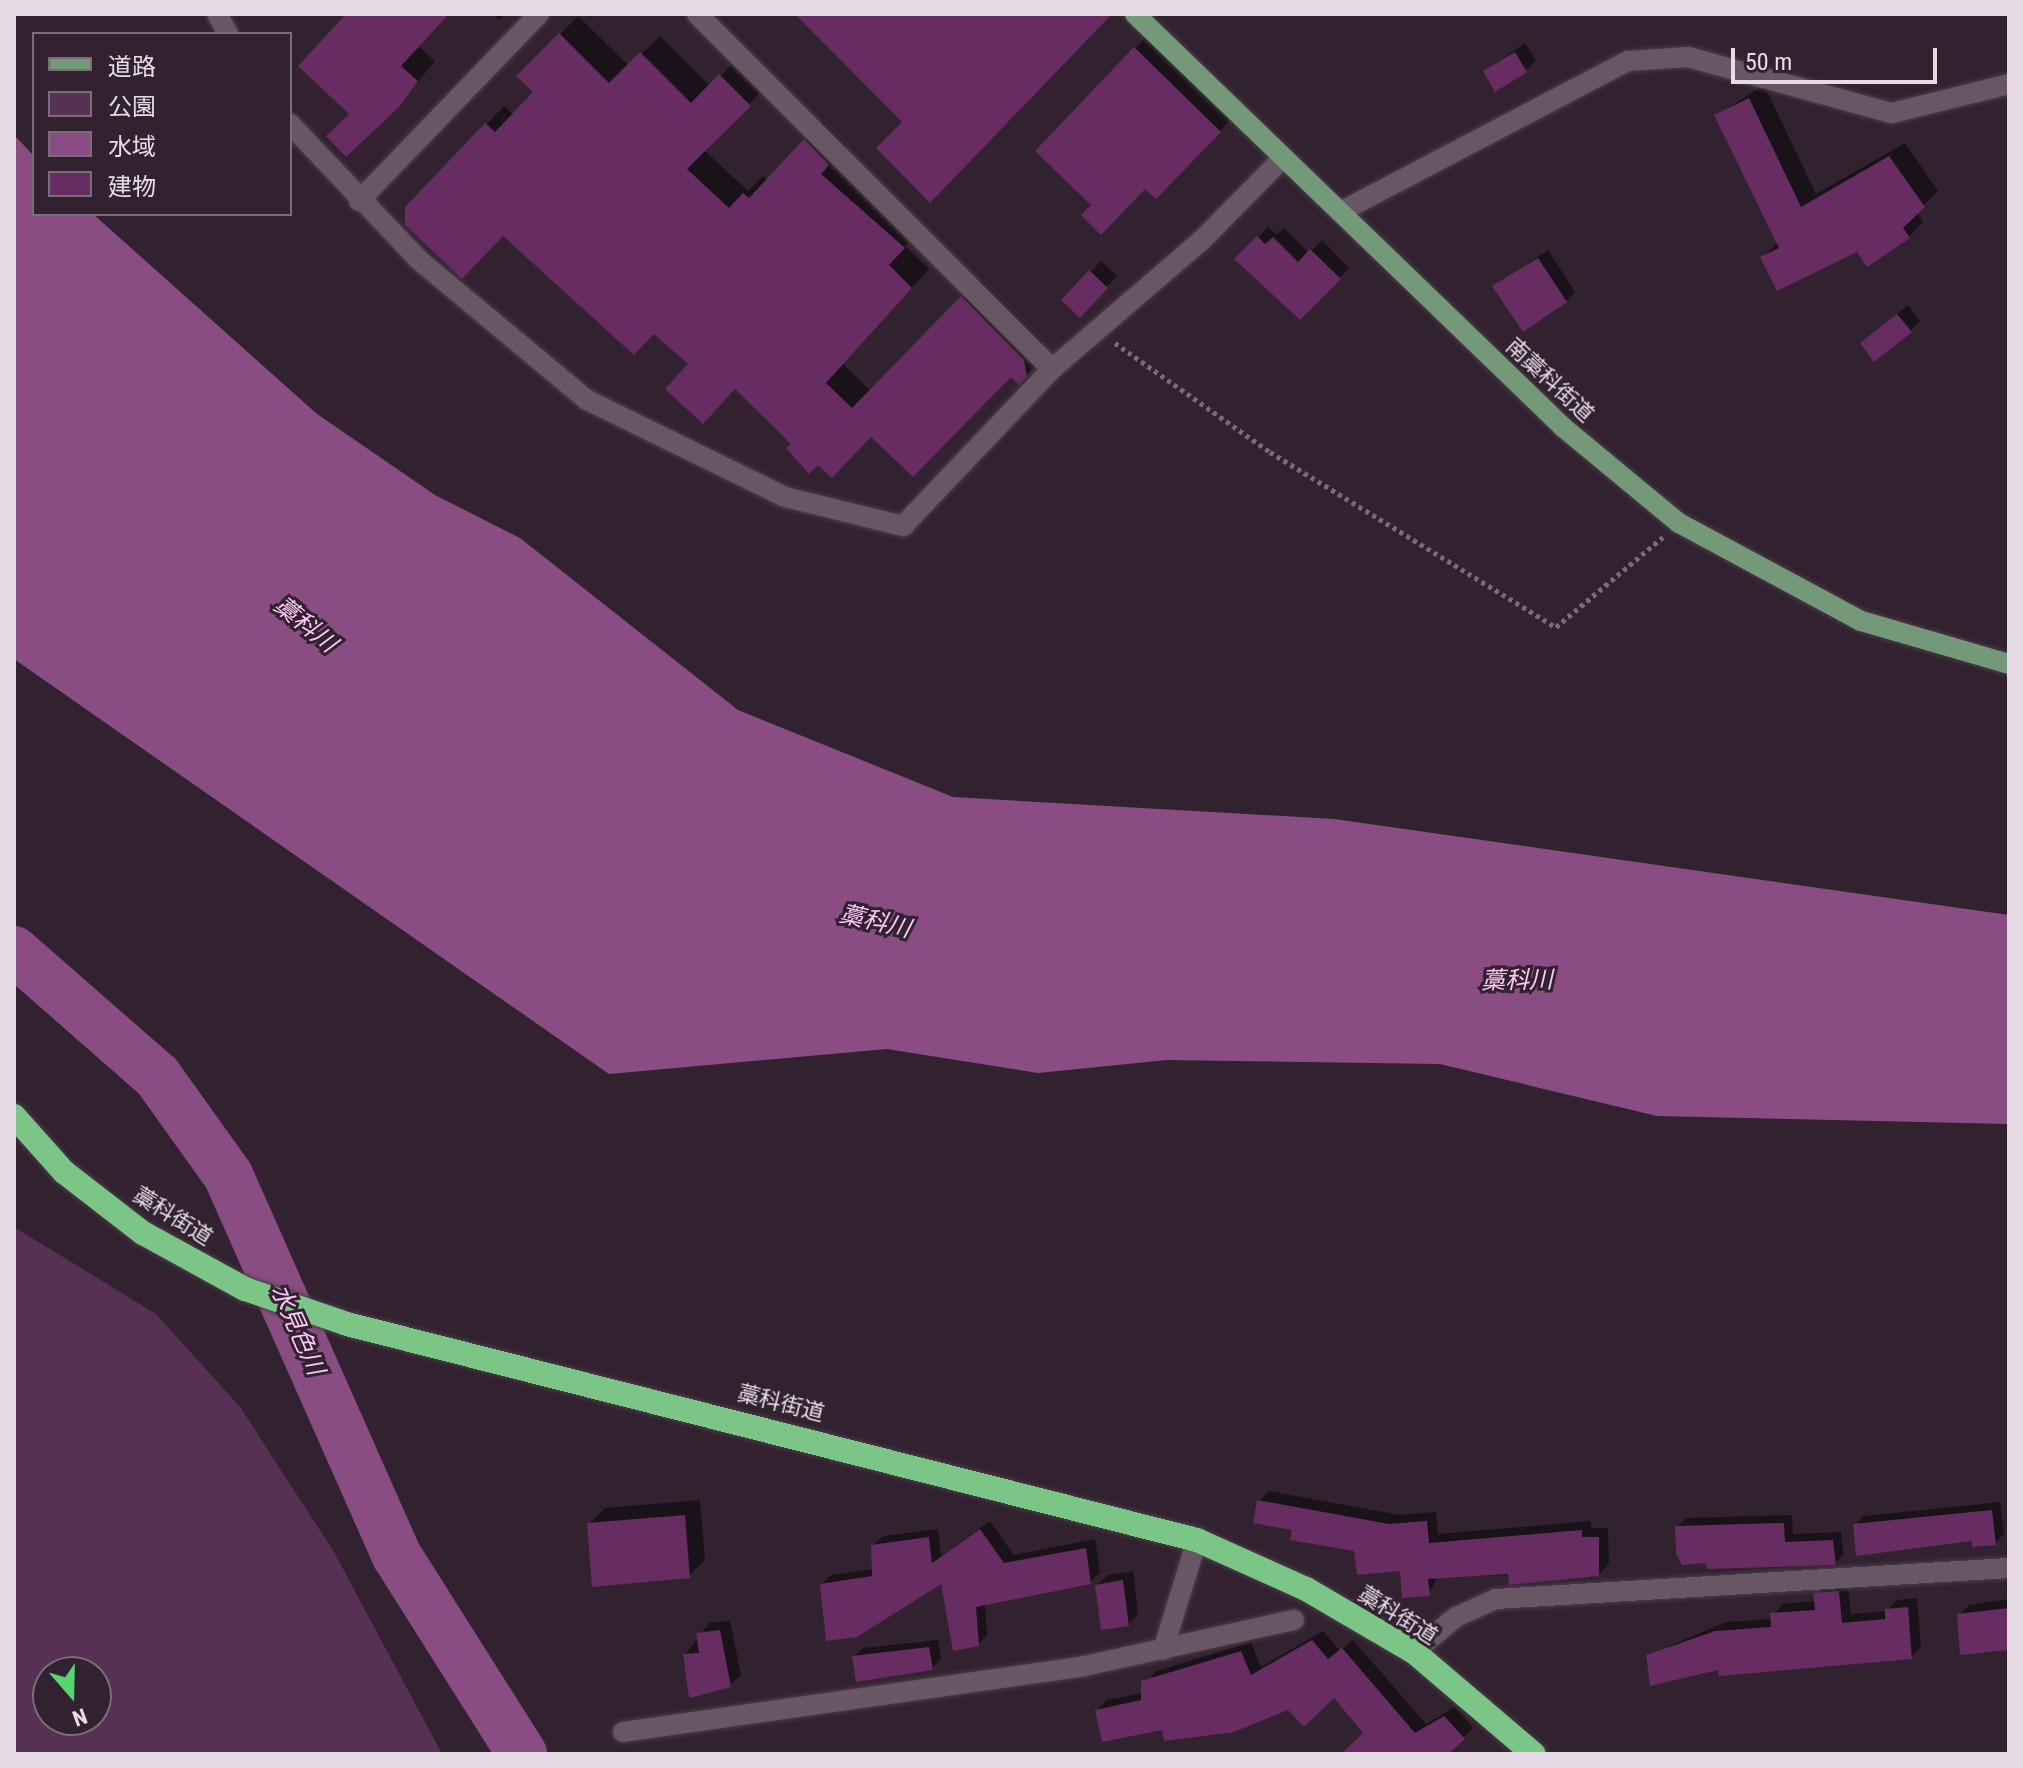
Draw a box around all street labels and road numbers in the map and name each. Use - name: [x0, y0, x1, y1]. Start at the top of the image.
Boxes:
- street label: 南藁科街道: [1501, 333, 1599, 427]
- street label: 藁科街道: [129, 1181, 217, 1251]
- street label: 藁科街道: [735, 1380, 827, 1426]
- street label: 藁科街道: [1354, 1580, 1442, 1650]

